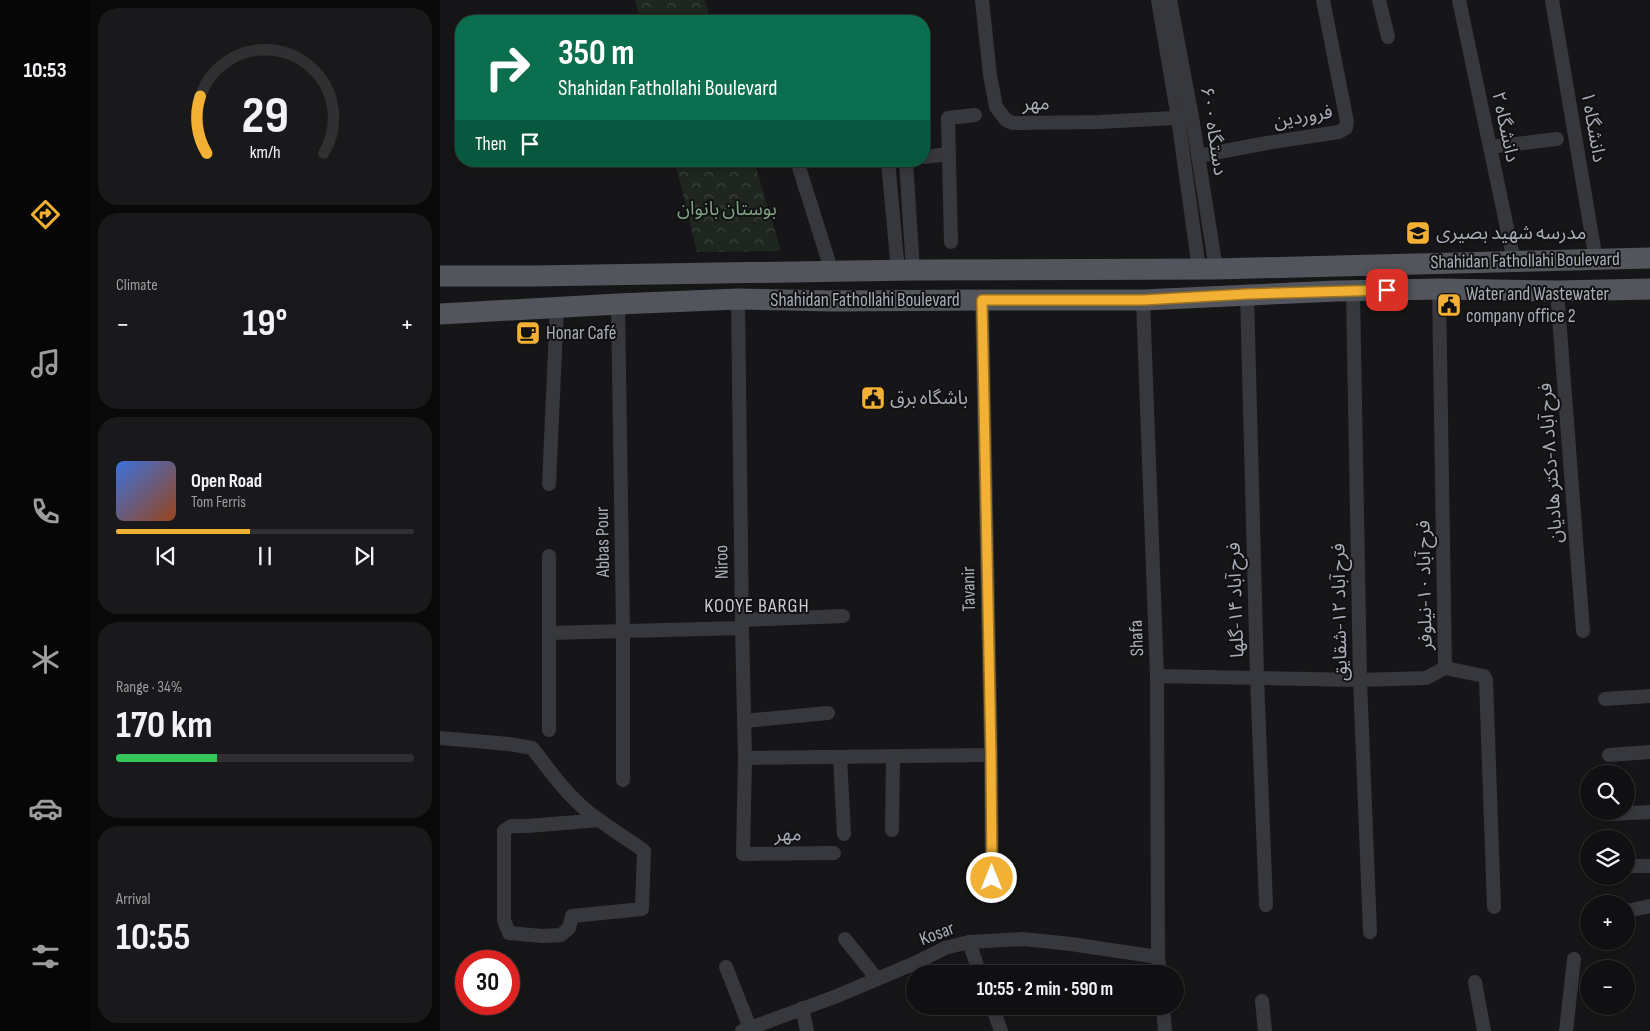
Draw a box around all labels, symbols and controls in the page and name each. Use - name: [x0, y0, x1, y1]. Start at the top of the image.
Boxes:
- text: 350 m: [558, 32, 634, 75]
- icon: right: [475, 35, 540, 100]
- text: 10:53: [23, 57, 67, 84]
- text: Shahidan Fathollahi Boulevard: [558, 75, 777, 102]
- text: 29: [241, 85, 289, 148]
- street label: ۶۰۰ دستگاه: [1195, 85, 1231, 177]
- street label: دانشگاه ۲: [1486, 90, 1524, 164]
- street label: دانشگاه ۱: [1575, 90, 1611, 164]
- street label: مهر: [1021, 92, 1050, 116]
- street label: فروردین: [1272, 101, 1334, 133]
- icon: arrive: [516, 130, 544, 158]
- text: Then: [475, 133, 506, 156]
- text: km/h: [250, 142, 280, 163]
- icon: directions: [28, 197, 63, 232]
- park label: بوستان بانوان: [677, 198, 777, 221]
- school or university icon: مدرسه شهید بصیری: [1405, 220, 1431, 246]
- place label: مدرسه شهید بصیری: [1436, 222, 1587, 245]
- street label: Shahidan Fathollahi Boulevard: [1430, 248, 1620, 274]
- pin: [1366, 269, 1408, 311]
- text: Climate: [116, 276, 158, 295]
- icon: arrive: [1373, 276, 1401, 304]
- place label: Water and Wastewater company office 2: [1466, 283, 1610, 328]
- street label: Shahidan Fathollahi Boulevard: [770, 289, 960, 312]
- public building icon: Water and Wastewater company office 2: [1436, 292, 1462, 318]
- text: 19°: [243, 301, 287, 346]
- text: −: [116, 308, 130, 341]
- text: +: [400, 308, 414, 341]
- cafe icon: Honar Café: [515, 320, 541, 346]
- place label: Honar Café: [546, 322, 616, 345]
- icon: music: [28, 346, 63, 381]
- street label: فرح آباد ۸-دکتر هادیان: [1534, 382, 1569, 544]
- public building icon: باشگاه برق: [860, 385, 886, 411]
- place label: باشگاه برق: [890, 387, 968, 410]
- text: Open Road: [191, 470, 262, 493]
- text: Tom Ferris: [191, 493, 246, 512]
- icon: phone: [28, 494, 63, 529]
- street label: Abbas Pour: [591, 506, 615, 578]
- street label: فرح آباد ۱۰-نیلوفر: [1412, 520, 1439, 651]
- icon: previous: [152, 542, 180, 570]
- icon: pause: [251, 542, 279, 570]
- icon: next: [350, 542, 378, 570]
- street label: فرح آباد ۱۴-گلها: [1222, 542, 1251, 658]
- street label: فرح آباد ۱۲-شقایق: [1327, 543, 1354, 681]
- street label: Niroo: [710, 545, 734, 579]
- street label: Tavanir: [957, 566, 981, 612]
- district label: KOOYE BARGH: [704, 594, 810, 618]
- street label: Shafa: [1125, 620, 1149, 656]
- icon: climate: [28, 642, 63, 677]
- text: Range · 34%: [116, 678, 182, 697]
- text: 170 km: [116, 703, 212, 748]
- map controls: [1580, 765, 1635, 1015]
- button: search: [1580, 765, 1635, 820]
- icon: car: [28, 791, 63, 826]
- street label: مهر: [773, 823, 802, 847]
- button: layers: [1580, 830, 1635, 885]
- position arrow: [965, 851, 1017, 903]
- text: Arrival: [116, 890, 150, 909]
- button: +: [1580, 895, 1635, 950]
- text: 10:55: [116, 915, 190, 960]
- street label: Kosar: [916, 917, 958, 951]
- icon: filters: [28, 939, 63, 974]
- speed limit sign: 30: [455, 950, 520, 1015]
- button: −: [1580, 960, 1635, 1015]
- text: 10:55 · 2 min · 590 m: [977, 978, 1113, 1001]

